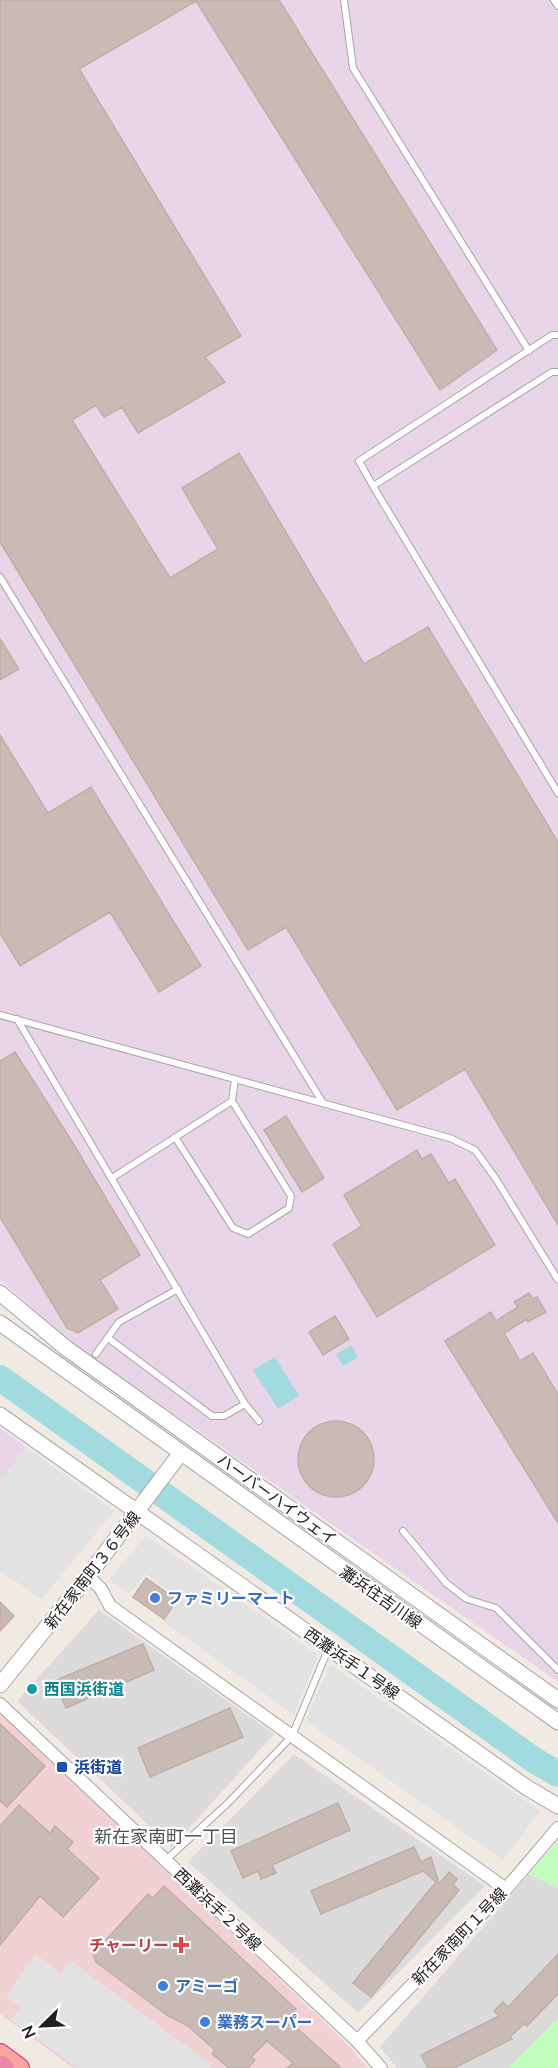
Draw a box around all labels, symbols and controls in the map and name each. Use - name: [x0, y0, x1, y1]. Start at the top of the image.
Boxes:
- street label: ハーバーハイウェイ: [213, 1449, 341, 1549]
- street label: 新在家南町３６号線: [40, 1507, 144, 1633]
- street label: 灘浜住吉川線: [336, 1561, 426, 1633]
- place label: ファミリーマート: [167, 1588, 295, 1608]
- marker: ファミリーマート: [148, 1591, 162, 1605]
- street label: 西灘浜手１号線: [300, 1623, 404, 1703]
- place label: 西国浜街道: [44, 1679, 124, 1699]
- marker: 西国浜街道: [25, 1682, 39, 1696]
- place label: 浜街道: [74, 1757, 122, 1777]
- marker: 浜街道: [55, 1760, 69, 1774]
- district label: 新在家南町一丁目: [94, 1825, 238, 1848]
- street label: 西灘浜手２号線: [170, 1863, 266, 1955]
- street label: 新在家南町１号線: [407, 1883, 511, 1989]
- place label: チャーリー: [89, 1935, 169, 1955]
- marker: チャーリー: [174, 1938, 188, 1952]
- place label: アミーゴ: [175, 1976, 239, 1996]
- marker: アミーゴ: [156, 1979, 170, 1993]
- north arrow: [12, 1996, 72, 2056]
- place label: 業務スーパー: [217, 2012, 313, 2032]
- marker: 業務スーパー: [198, 2015, 212, 2029]
- text: N: [17, 2023, 40, 2042]

